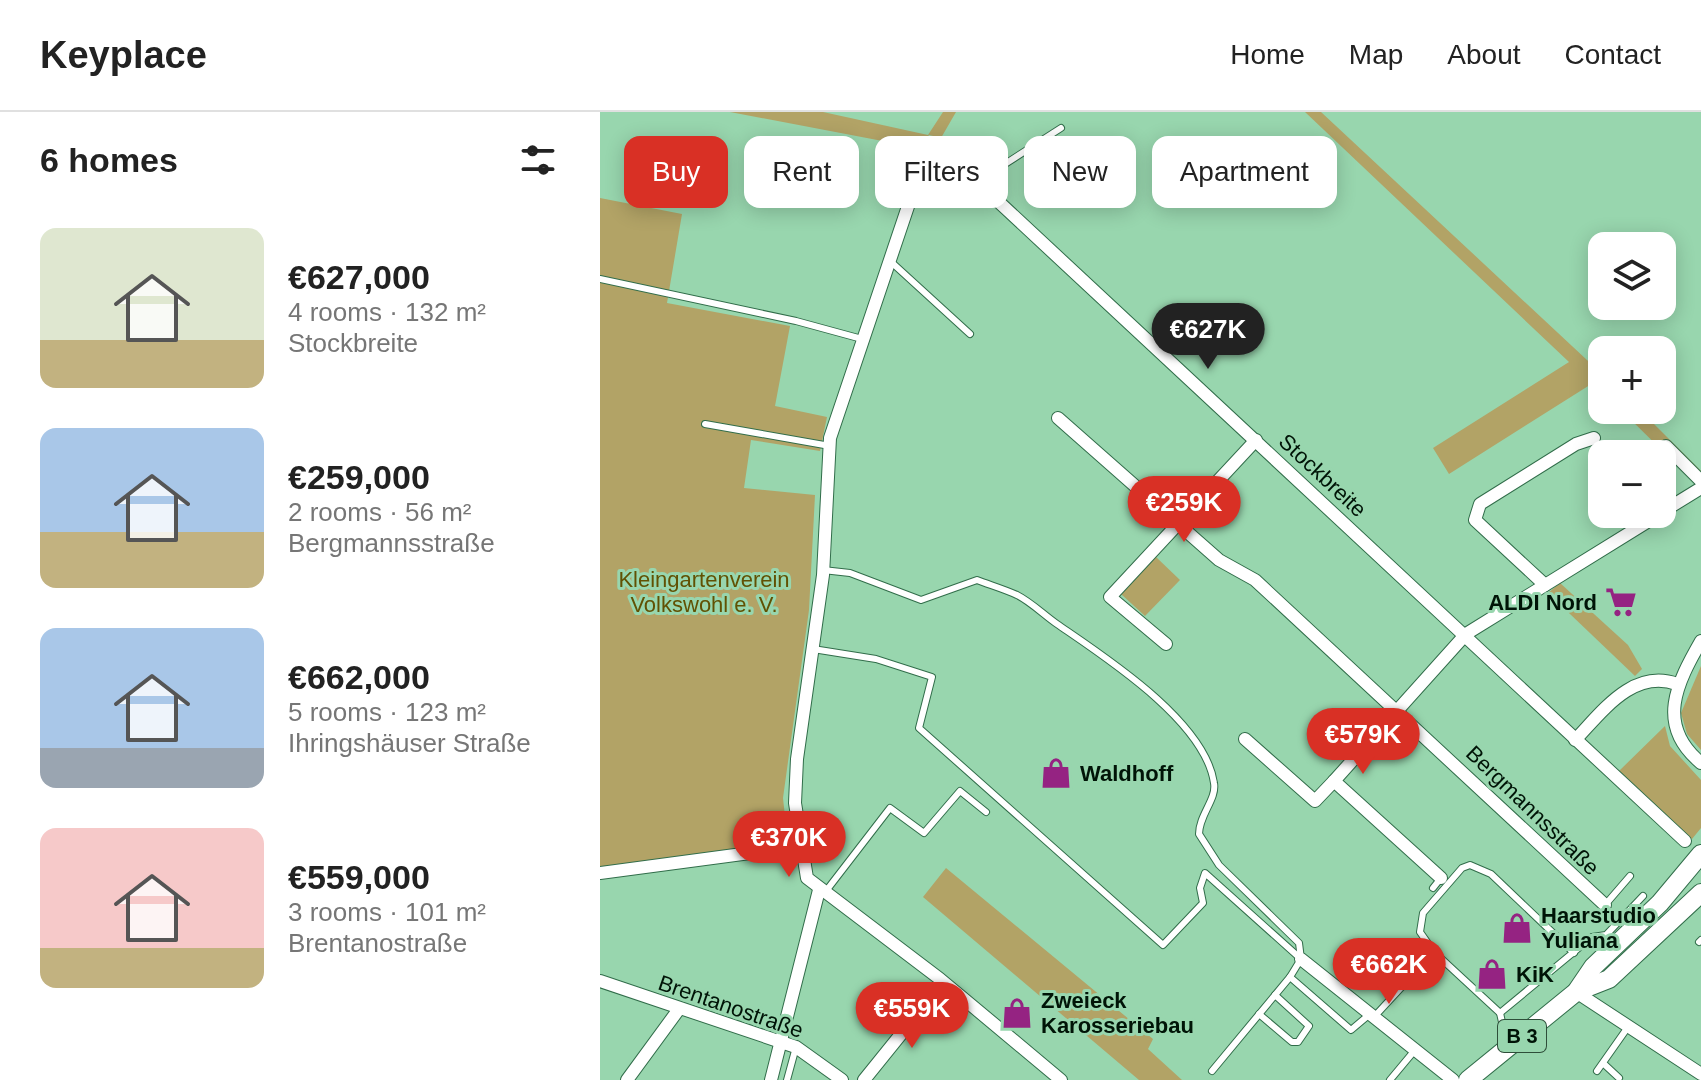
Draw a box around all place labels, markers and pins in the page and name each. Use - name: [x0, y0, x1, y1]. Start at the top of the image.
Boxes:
- pin: €627K: [1152, 303, 1264, 371]
- pin: €259K: [1128, 476, 1240, 544]
- supermarket icon: ALDI Nord: [1604, 585, 1638, 619]
- place label: ALDI Nord: [1488, 590, 1597, 615]
- pin: €579K: [1307, 708, 1419, 776]
- shop icon: Waldhoff: [1039, 756, 1073, 790]
- place label: Waldhoff: [1080, 761, 1174, 786]
- pin: €370K: [733, 811, 845, 879]
- place label: Haarstudio Yuliana: [1541, 903, 1656, 953]
- shop icon: Haarstudio Yuliana: [1500, 911, 1534, 945]
- pin: €662K: [1333, 938, 1445, 1006]
- shop icon: KiK: [1475, 957, 1509, 991]
- place label: KiK: [1516, 962, 1554, 987]
- pin: €559K: [856, 982, 968, 1050]
- place label: Zweieck Karosseriebau: [1041, 988, 1194, 1038]
- shop icon: Zweieck Karosseriebau: [1000, 996, 1034, 1030]

